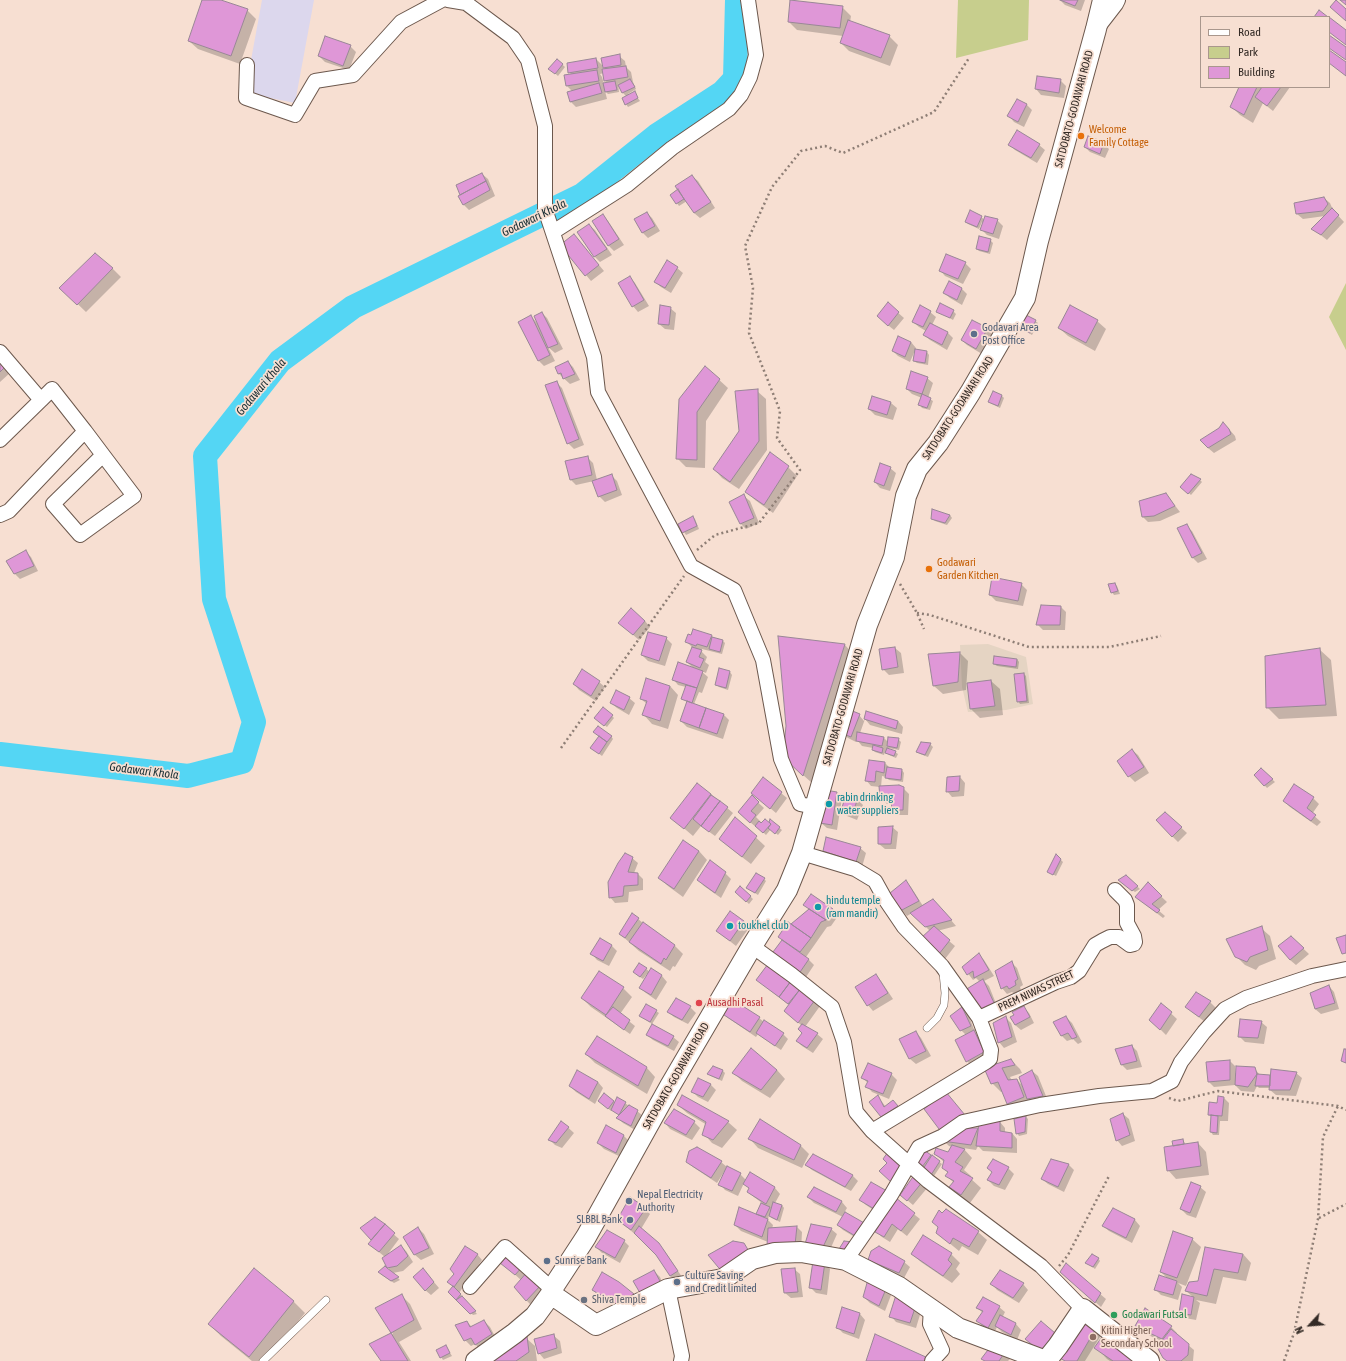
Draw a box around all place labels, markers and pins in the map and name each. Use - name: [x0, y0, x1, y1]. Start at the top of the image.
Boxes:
- place label: Welcome Family Cottage: [1089, 123, 1149, 149]
- marker: Welcome Family Cottage: [1076, 131, 1086, 141]
- place label: Godavari Area Post Office: [982, 321, 1039, 347]
- marker: Godavari Area Post Office: [969, 329, 979, 339]
- place label: Godawari Garden Kitchen: [937, 556, 999, 582]
- marker: Godawari Garden Kitchen: [924, 564, 934, 574]
- place label: rabin drinking water suppliers: [837, 791, 899, 817]
- marker: rabin drinking water suppliers: [824, 799, 834, 809]
- place label: hindu temple (ram mandir): [826, 894, 880, 920]
- marker: hindu temple (ram mandir): [813, 902, 823, 912]
- place label: toukhel club: [738, 919, 789, 933]
- marker: toukhel club: [725, 921, 735, 931]
- place label: Ausadhi Pasal: [707, 996, 763, 1010]
- marker: Ausadhi Pasal: [694, 998, 704, 1008]
- place label: Nepal Electricity Authority: [637, 1188, 703, 1214]
- marker: Nepal Electricity Authority: [624, 1196, 634, 1206]
- place label: SLBBL Bank: [576, 1213, 622, 1227]
- marker: SLBBL Bank: [625, 1215, 635, 1225]
- place label: Sunrise Bank: [555, 1254, 607, 1268]
- marker: Sunrise Bank: [542, 1256, 552, 1266]
- place label: Culture Saving and Credit limited: [685, 1269, 757, 1295]
- marker: Culture Saving and Credit limited: [672, 1277, 682, 1287]
- place label: Shiva Temple: [592, 1293, 646, 1307]
- marker: Shiva Temple: [579, 1295, 589, 1305]
- place label: Godawari Futsal: [1122, 1308, 1187, 1322]
- marker: Godawari Futsal: [1109, 1310, 1119, 1320]
- place label: Kitini Higher Secondary School: [1101, 1324, 1172, 1350]
- marker: Kitini Higher Secondary School: [1088, 1332, 1098, 1342]

